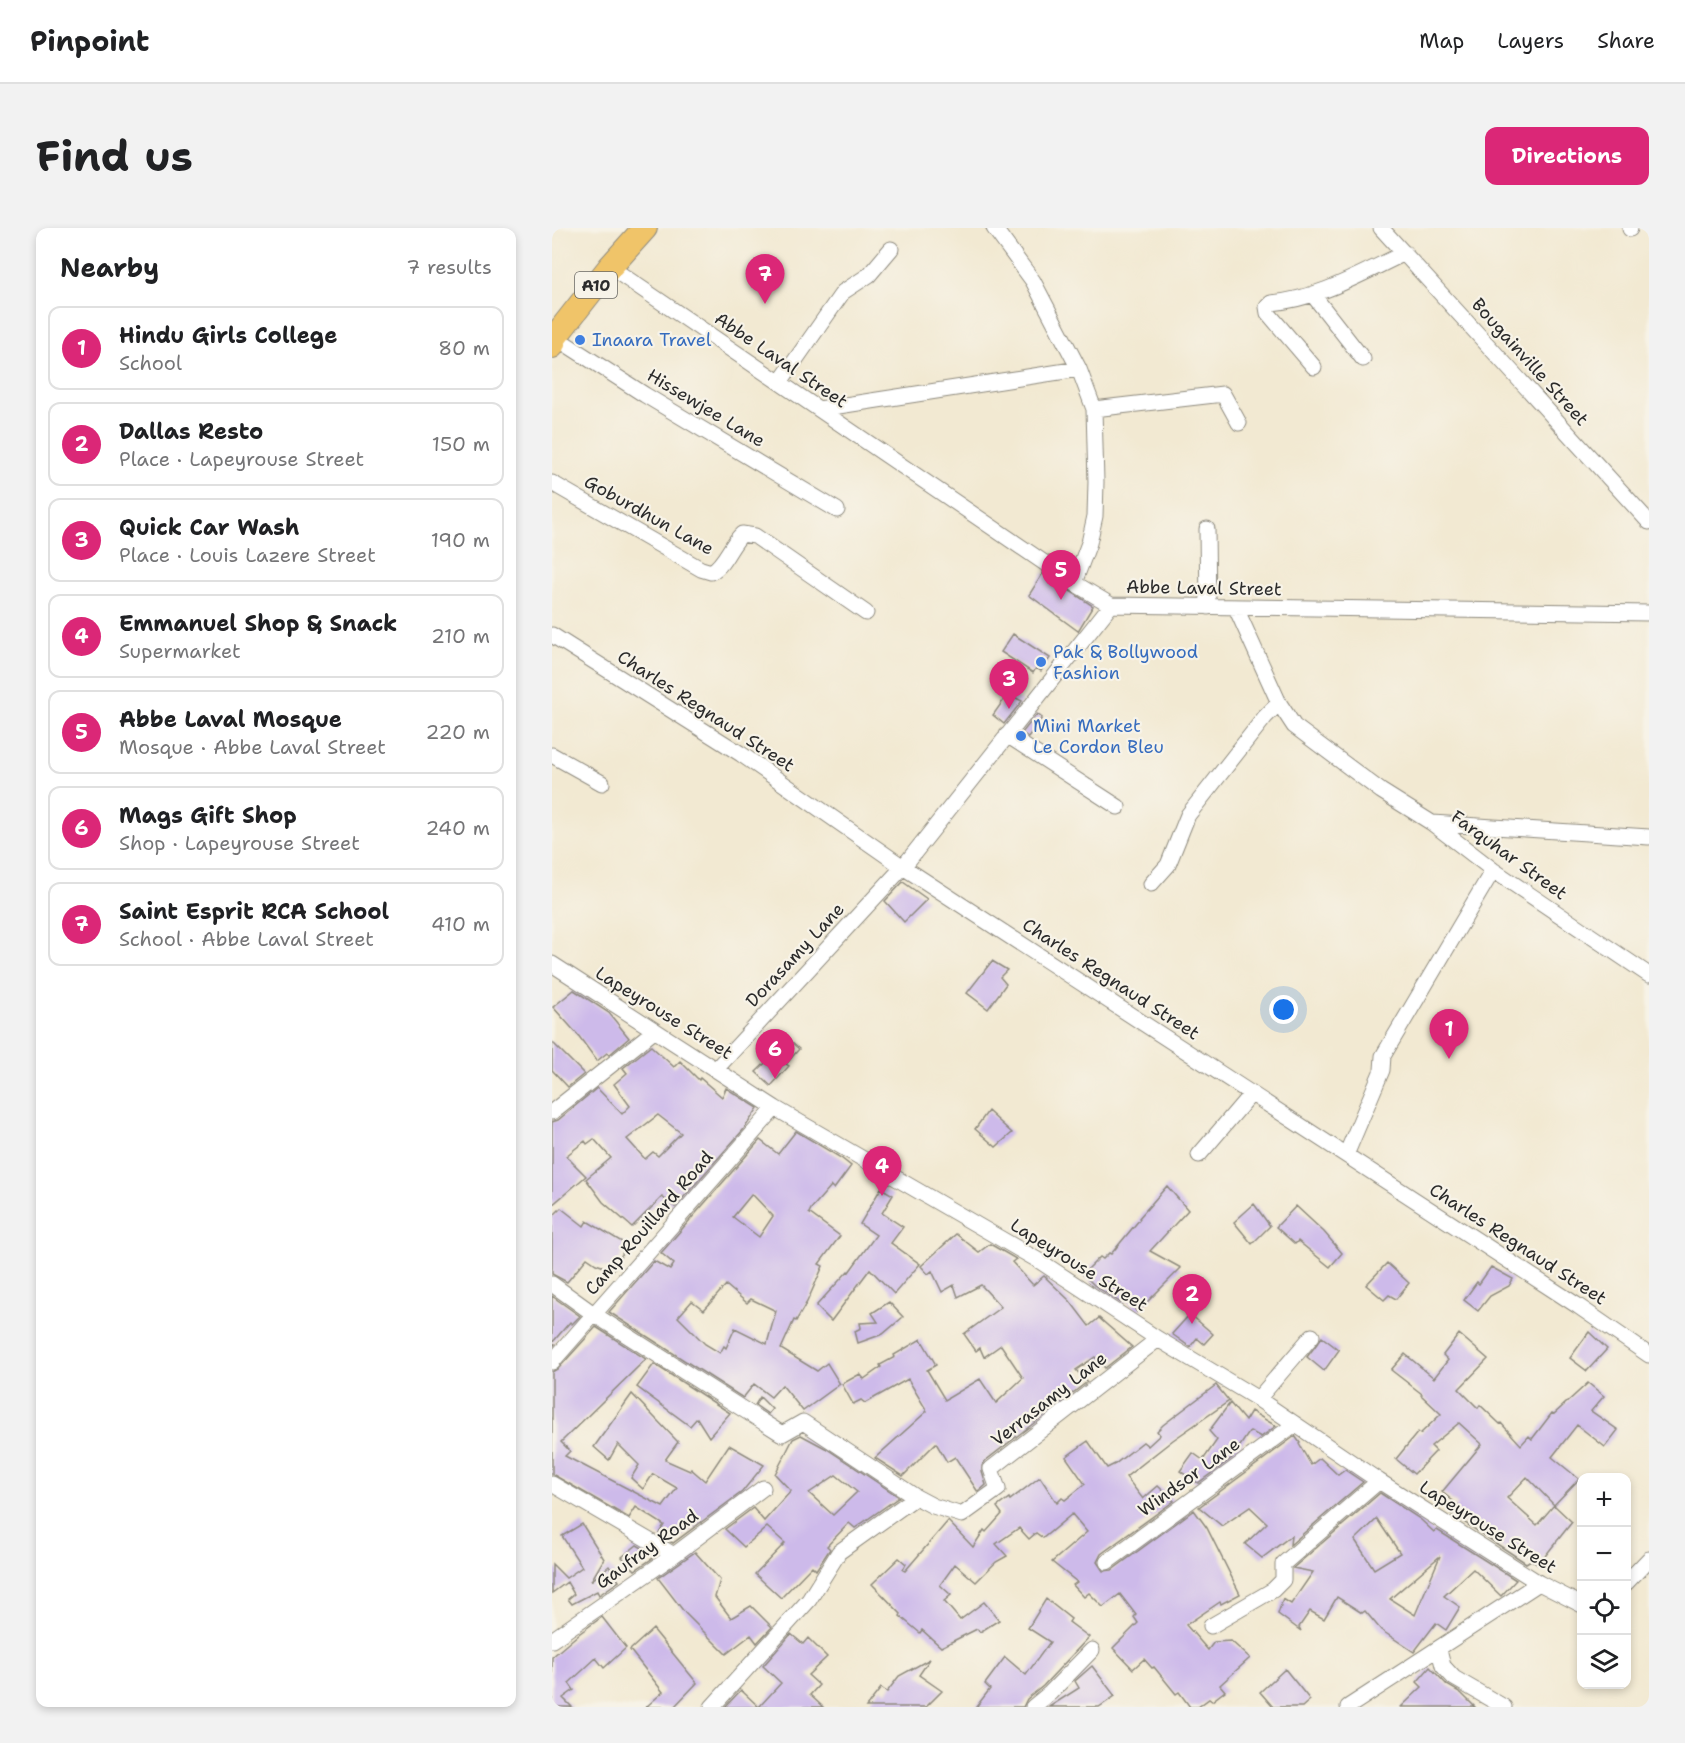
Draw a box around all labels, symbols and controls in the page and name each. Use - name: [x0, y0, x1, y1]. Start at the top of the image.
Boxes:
- text: Pinpoint: [30, 22, 149, 60]
- text: Map: [1419, 27, 1464, 55]
- text: Layers: [1497, 27, 1564, 55]
- text: Share: [1597, 27, 1655, 55]
- button: Directions: [1485, 127, 1649, 185]
- text: Find us: [36, 128, 193, 184]
- text: Nearby: [60, 250, 159, 285]
- text: 7 results: [406, 254, 492, 280]
- pin: 7: [746, 254, 784, 304]
- road number: A10: [575, 272, 617, 298]
- street label: Bougainville Street: [1466, 293, 1594, 431]
- street label: Abbe Laval Street: [710, 307, 852, 414]
- text: Hindu Girls College: [119, 321, 337, 350]
- place label: Inaara Travel: [592, 328, 712, 352]
- marker: Inaara Travel: [573, 333, 587, 347]
- text: 1: [77, 335, 86, 361]
- text: 80 m: [438, 335, 490, 361]
- text: School: [119, 350, 182, 376]
- street label: Hissewjee Lane: [643, 363, 769, 453]
- text: Dallas Resto: [119, 417, 263, 446]
- text: 2: [75, 431, 89, 457]
- text: 150 m: [432, 431, 490, 457]
- text: Place · Lapeyrouse Street: [119, 446, 364, 472]
- street label: Goburdhun Lane: [580, 469, 718, 561]
- text: Quick Car Wash: [119, 513, 299, 542]
- text: 3: [75, 527, 89, 553]
- text: 190 m: [431, 527, 490, 553]
- text: Place · Louis Lazere Street: [119, 542, 376, 568]
- pin: 5: [1042, 550, 1080, 600]
- street label: Abbe Laval Street: [1126, 575, 1282, 601]
- text: Emmanuel Shop & Snack: [119, 609, 397, 638]
- text: 4: [75, 623, 89, 649]
- text: 210 m: [431, 623, 490, 649]
- text: Supermarket: [119, 638, 241, 664]
- place label: Pak & Bollywood Fashion: [1053, 640, 1198, 685]
- street label: Charles Regnaud Street: [613, 645, 799, 777]
- marker: Pak & Bollywood Fashion: [1034, 655, 1048, 669]
- pin: 3: [990, 660, 1028, 709]
- text: Abbe Laval Mosque: [119, 705, 342, 734]
- place label: Mini Market Le Cordon Bleu: [1033, 714, 1164, 759]
- text: 5: [75, 719, 88, 745]
- text: 220 m: [426, 719, 490, 745]
- marker: Mini Market Le Cordon Bleu: [1014, 729, 1028, 743]
- text: Mosque · Abbe Laval Street: [119, 734, 386, 760]
- text: Mags Gift Shop: [119, 801, 297, 830]
- street label: Farquhar Street: [1446, 805, 1572, 905]
- text: 6: [75, 815, 89, 841]
- text: 240 m: [425, 815, 490, 841]
- text: Shop · Lapeyrouse Street: [119, 830, 360, 856]
- text: Saint Esprit RCA School: [119, 897, 389, 926]
- street label: Dorasamy Lane: [740, 898, 850, 1012]
- text: 7: [75, 911, 89, 937]
- text: 410 m: [431, 911, 490, 937]
- street label: Charles Regnaud Street: [1018, 913, 1204, 1045]
- text: School · Abbe Laval Street: [119, 926, 374, 952]
- street label: Lapeyrouse Street: [591, 961, 737, 1065]
- your location: [1269, 995, 1298, 1024]
- pin: 1: [1430, 1010, 1468, 1059]
- pin: 6: [756, 1030, 794, 1079]
- street label: Camp Rouillard Road: [580, 1146, 718, 1300]
- pin: 4: [862, 1146, 902, 1196]
- street label: Charles Regnaud Street: [1425, 1178, 1611, 1310]
- street label: Lapeyrouse Street: [1006, 1213, 1152, 1317]
- pin: 2: [1172, 1274, 1212, 1324]
- street label: Verrasamy Lane: [986, 1346, 1112, 1452]
- street label: Windsor Lane: [1133, 1432, 1245, 1522]
- map controls: [1577, 1473, 1631, 1689]
- button: +: [1577, 1473, 1631, 1527]
- street label: Lapeyrouse Street: [1415, 1475, 1561, 1579]
- street label: Gaufray Road: [591, 1504, 703, 1594]
- button: −: [1577, 1527, 1631, 1581]
- button: locate: [1577, 1581, 1631, 1635]
- button: layers: [1577, 1635, 1631, 1689]

